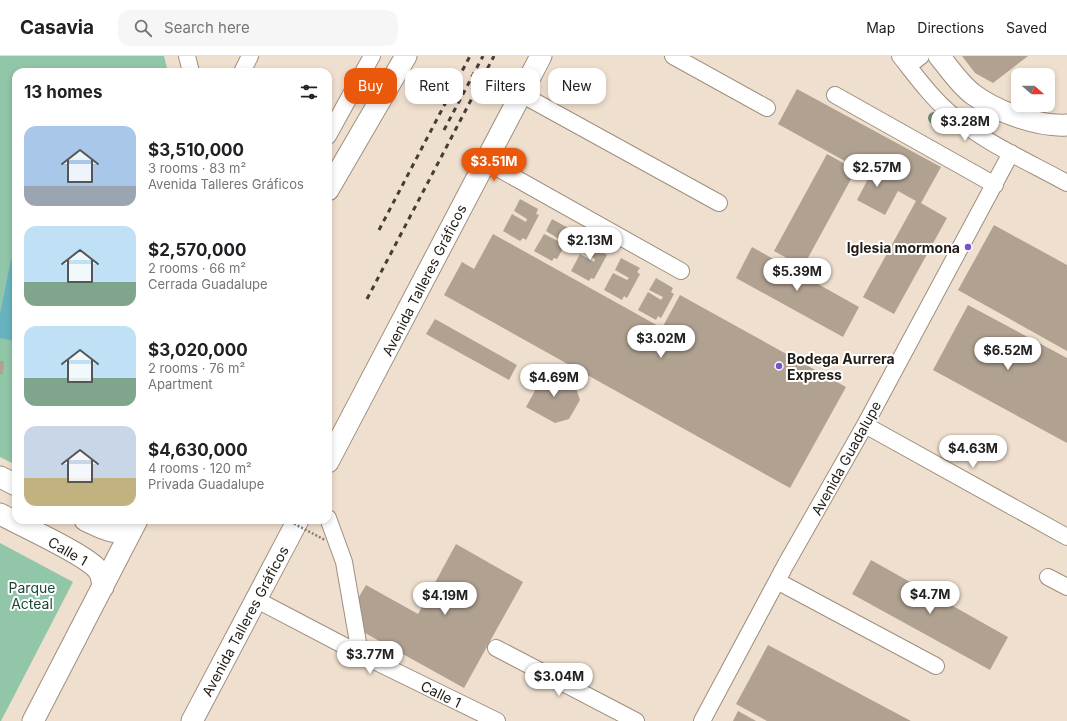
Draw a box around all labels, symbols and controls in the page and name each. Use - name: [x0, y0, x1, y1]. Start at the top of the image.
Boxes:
- search box: [118, 10, 398, 46]
- text: Casavia: [20, 16, 94, 39]
- icon: search: [132, 17, 154, 39]
- text: Search here: [164, 18, 250, 37]
- text: Map: [866, 19, 895, 36]
- text: Directions: [917, 19, 984, 36]
- text: Saved: [1006, 19, 1047, 36]
- chip: Buy: [344, 68, 397, 104]
- chip: Rent: [405, 68, 463, 104]
- chip: Filters: [471, 68, 540, 104]
- chip: New: [548, 68, 606, 104]
- north arrow: [1011, 68, 1055, 112]
- map controls: [1011, 68, 1055, 112]
- icon: filters: [298, 81, 320, 103]
- text: 13 homes: [24, 82, 103, 102]
- pin: $3.28M: [932, 108, 998, 142]
- text: $3.28M: [940, 113, 990, 129]
- text: $3,510,000: [148, 140, 244, 160]
- icon: home: [56, 142, 104, 190]
- pin: $3.51M: [461, 148, 527, 182]
- text: $3.51M: [471, 153, 517, 169]
- pin: $2.57M: [844, 154, 910, 188]
- text: $2.57M: [853, 159, 901, 175]
- text: 3 rooms · 83 m²: [148, 160, 246, 176]
- text: Avenida Talleres Gráficos: [148, 176, 304, 192]
- street label: Avenida Talleres Gráficos: [378, 201, 470, 359]
- pin: $2.13M: [557, 227, 623, 261]
- text: $2.13M: [567, 232, 613, 248]
- place label: Iglesia mormona: [847, 239, 960, 256]
- text: $2,570,000: [148, 240, 246, 260]
- icon: home: [56, 242, 104, 290]
- marker: Iglesia mormona: [963, 242, 973, 252]
- pin: $5.39M: [764, 258, 830, 292]
- text: 2 rooms · 66 m²: [148, 260, 246, 276]
- text: $5.39M: [772, 263, 822, 279]
- text: Cerrada Guadalupe: [148, 276, 268, 292]
- pin: $3.02M: [628, 325, 694, 359]
- text: $3.02M: [636, 330, 686, 346]
- pin: $6.52M: [975, 337, 1041, 371]
- text: $3,020,000: [148, 340, 248, 360]
- icon: home: [56, 342, 104, 390]
- text: $6.52M: [983, 342, 1033, 358]
- place label: Bodega Aurrera Express: [787, 350, 895, 383]
- text: 2 rooms · 76 m²: [148, 360, 245, 376]
- marker: Bodega Aurrera Express: [774, 361, 784, 371]
- pin: $4.69M: [521, 364, 587, 398]
- text: $4.69M: [529, 369, 579, 385]
- text: Apartment: [148, 376, 213, 392]
- street label: Avenida Guadalupe: [808, 398, 884, 518]
- pin: $4.63M: [940, 435, 1006, 469]
- text: $4,630,000: [148, 440, 248, 460]
- text: $4.63M: [948, 440, 998, 456]
- icon: home: [56, 442, 104, 490]
- text: 4 rooms · 120 m²: [148, 460, 252, 476]
- text: Privada Guadalupe: [148, 476, 264, 492]
- street label: Calle 1: [45, 533, 91, 569]
- street label: Avenida Talleres Gráficos: [198, 543, 292, 699]
- park label: Parque Acteal: [9, 579, 55, 612]
- pin: $4.7M: [902, 581, 958, 615]
- pin: $4.19M: [412, 582, 478, 616]
- text: $4.7M: [910, 586, 950, 602]
- text: $4.19M: [422, 587, 468, 603]
- pin: $3.77M: [337, 641, 403, 675]
- text: $3.77M: [346, 646, 394, 662]
- pin: $3.04M: [526, 663, 592, 697]
- text: $3.04M: [534, 668, 584, 684]
- street label: Calle 1: [418, 677, 464, 711]

